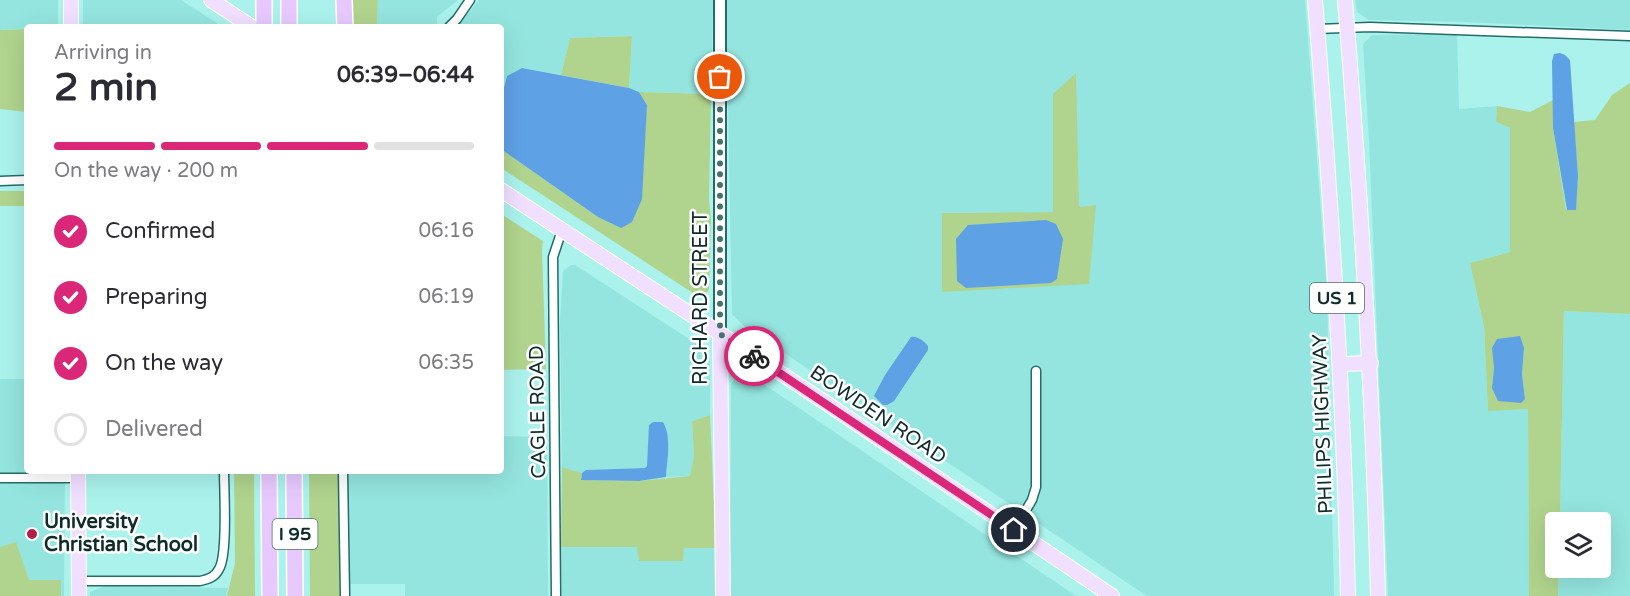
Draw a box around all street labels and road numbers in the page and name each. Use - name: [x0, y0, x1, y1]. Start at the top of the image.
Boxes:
- street label: RICHARD STREET: [689, 211, 713, 385]
- road number: US 1: [1310, 283, 1364, 313]
- street label: PHILIPS HIGHWAY: [1308, 333, 1338, 514]
- street label: CAGLE ROAD: [525, 345, 551, 479]
- street label: BOWDEN ROAD: [805, 360, 951, 470]
- road number: I 95: [272, 519, 318, 549]

